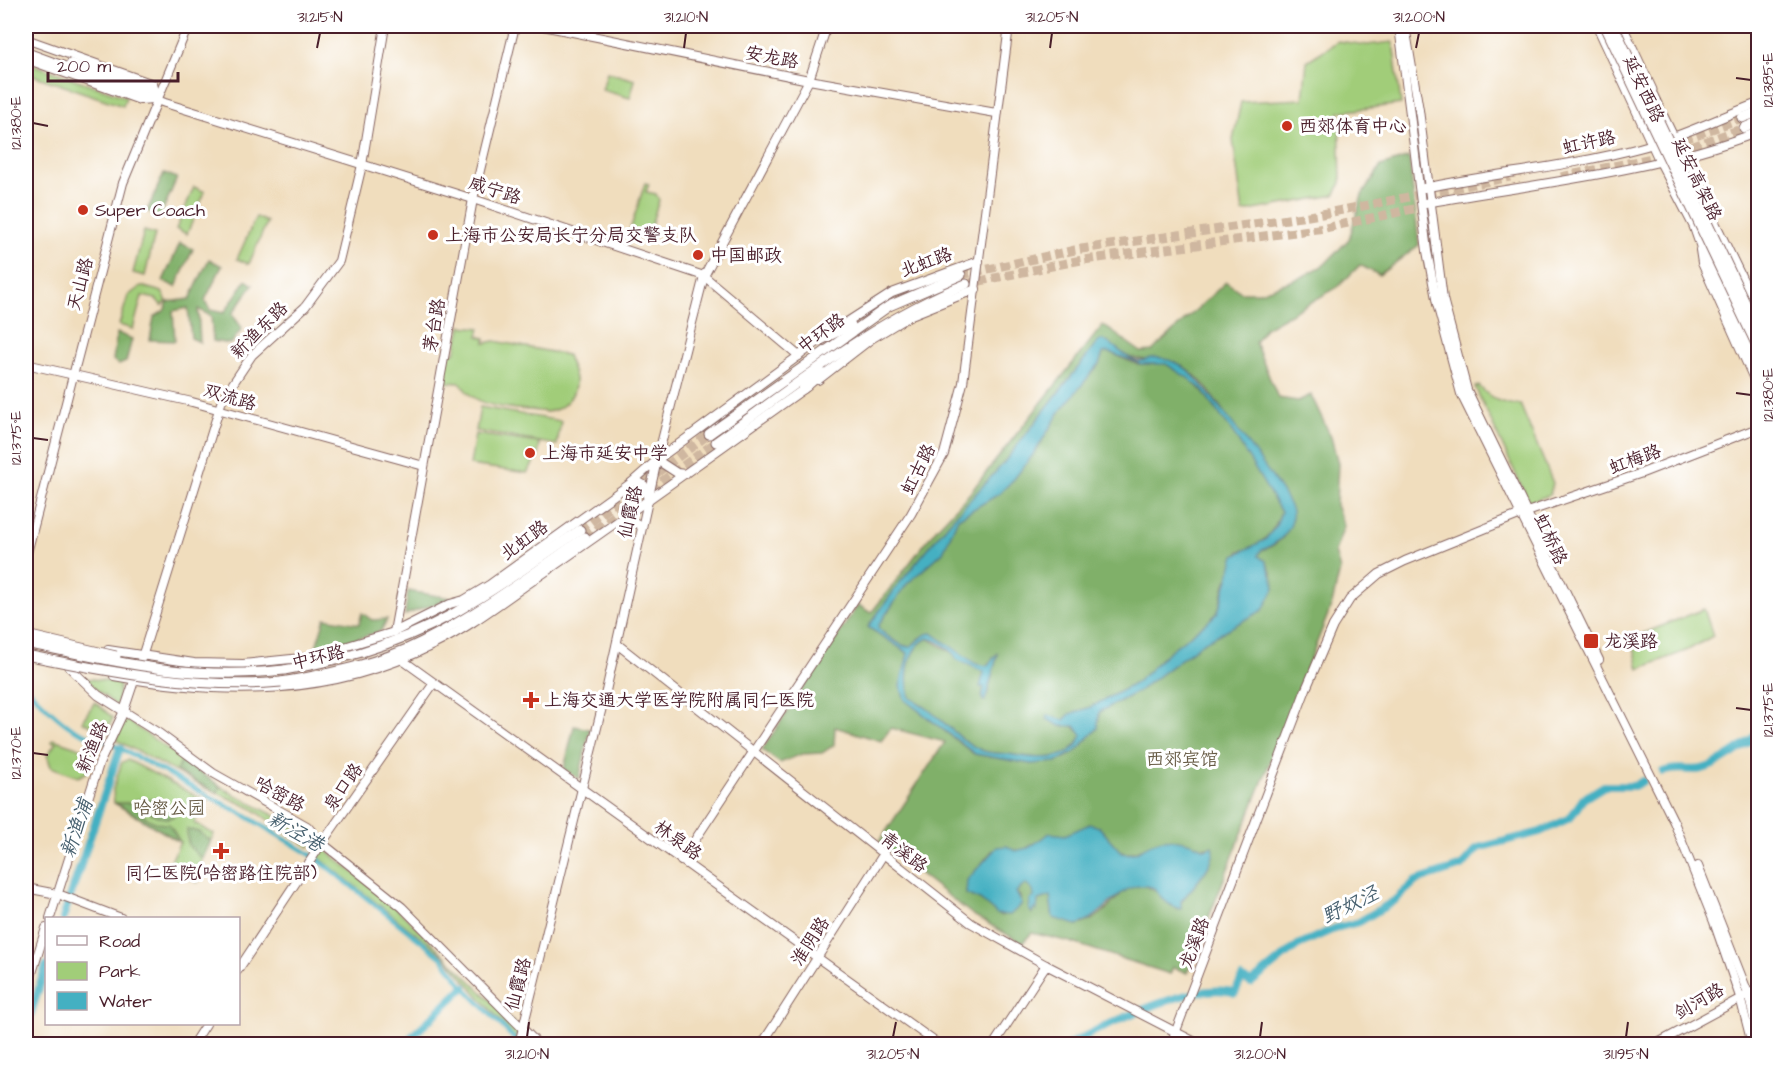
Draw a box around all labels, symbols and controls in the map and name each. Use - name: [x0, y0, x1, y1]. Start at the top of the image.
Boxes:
- text: 31.215°N: [297, 7, 343, 28]
- text: 31.210°N: [664, 7, 708, 28]
- text: 31.205°N: [1025, 7, 1079, 28]
- text: 31.200°N: [1393, 7, 1445, 28]
- street label: 安龙路: [743, 40, 801, 75]
- scale bar: [48, 45, 178, 83]
- street label: 延安西路: [1617, 51, 1670, 127]
- text: 121.385°E: [1758, 53, 1779, 107]
- text: 200 m: [57, 54, 111, 79]
- text: 121.380°E: [6, 96, 27, 150]
- place label: 西郊体育中心: [1299, 114, 1407, 139]
- marker: 西郊体育中心: [1280, 119, 1294, 133]
- street label: 虹许路: [1560, 125, 1618, 160]
- street label: 延安高架路: [1666, 133, 1728, 225]
- street label: 威宁路: [465, 170, 524, 211]
- place label: Super Coach: [95, 198, 205, 223]
- marker: Super Coach: [76, 203, 90, 217]
- place label: 上海市公安局长宁分局交警支队: [445, 223, 697, 248]
- marker: 上海市公安局长宁分局交警支队: [426, 228, 440, 242]
- street label: 北虹路: [897, 241, 956, 283]
- place label: 中国邮政: [710, 243, 782, 268]
- marker: 中国邮政: [691, 248, 705, 262]
- street label: 天山路: [61, 255, 100, 313]
- street label: 新渔东路: [225, 296, 294, 365]
- street label: 茅台路: [417, 296, 451, 354]
- street label: 中环路: [792, 307, 850, 359]
- text: 121.380°E: [1758, 368, 1779, 422]
- street label: 双流路: [200, 378, 259, 417]
- text: 121.375°E: [6, 411, 27, 465]
- street label: 虹梅路: [1606, 438, 1665, 480]
- street label: 虹古路: [895, 439, 942, 499]
- place label: 上海市延安中学: [542, 441, 668, 466]
- marker: 上海市延安中学: [523, 446, 537, 460]
- street label: 仙霞路: [612, 483, 649, 541]
- street label: 虹桥路: [1528, 509, 1573, 569]
- street label: 北虹路: [495, 514, 553, 566]
- place label: 龙溪路: [1604, 629, 1658, 654]
- marker: 龙溪路: [1582, 632, 1600, 650]
- street label: 中环路: [289, 639, 347, 676]
- text: 121.375°E: [1758, 683, 1779, 737]
- place label: 上海交通大学医学院附属同仁医院: [544, 688, 814, 713]
- marker: 上海交通大学医学院附属同仁医院: [522, 691, 540, 709]
- street label: 新渔路: [70, 717, 115, 777]
- text: 121.370°E: [6, 726, 27, 780]
- park label: 西郊宾馆: [1146, 747, 1218, 772]
- street label: 泉口路: [318, 758, 369, 817]
- street label: 哈密路: [250, 770, 309, 818]
- water label: 新渔浦: [54, 793, 101, 861]
- park label: 哈密公园: [133, 796, 205, 821]
- water label: 新泾港: [263, 805, 330, 860]
- street label: 林泉路: [649, 814, 707, 866]
- street label: 青溪路: [875, 826, 933, 879]
- marker: 同仁医院(哈密路住院部): [212, 842, 230, 860]
- place label: 同仁医院(哈密路住院部): [125, 861, 317, 886]
- water label: 野奴泾: [1317, 879, 1384, 931]
- street label: 淮阴路: [785, 912, 836, 971]
- street label: 龙溪路: [1173, 913, 1216, 973]
- legend: [45, 917, 240, 1025]
- text: Road: [99, 929, 140, 954]
- street label: 仙霞路: [499, 955, 538, 1013]
- text: Park: [99, 959, 141, 984]
- street label: 剑河路: [1670, 977, 1729, 1026]
- text: Water: [99, 989, 152, 1014]
- text: 31.210°N: [505, 1044, 549, 1065]
- text: 31.205°N: [866, 1044, 920, 1065]
- text: 31.200°N: [1234, 1044, 1286, 1065]
- text: 31.195°N: [1603, 1044, 1649, 1065]

